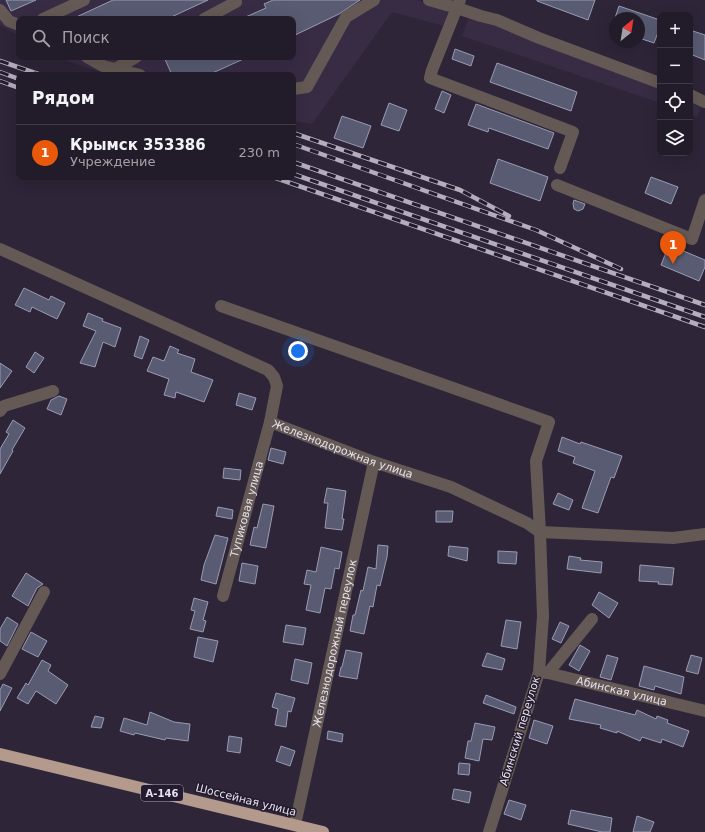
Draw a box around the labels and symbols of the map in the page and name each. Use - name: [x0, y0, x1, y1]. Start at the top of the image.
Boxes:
- north arrow: [609, 12, 645, 48]
- pin: 1: [660, 231, 686, 264]
- your location: [288, 341, 308, 361]
- street label: Железнодорожная улица: [270, 417, 415, 481]
- street label: Тупиковая улица: [227, 459, 266, 560]
- street label: Железнодорожный переулок: [310, 558, 359, 728]
- street label: Абинский переулок: [497, 674, 543, 787]
- street label: Абинская улица: [575, 674, 669, 708]
- street label: Шоссейная улица: [194, 781, 298, 819]
- road number: А-146: [141, 785, 183, 801]

